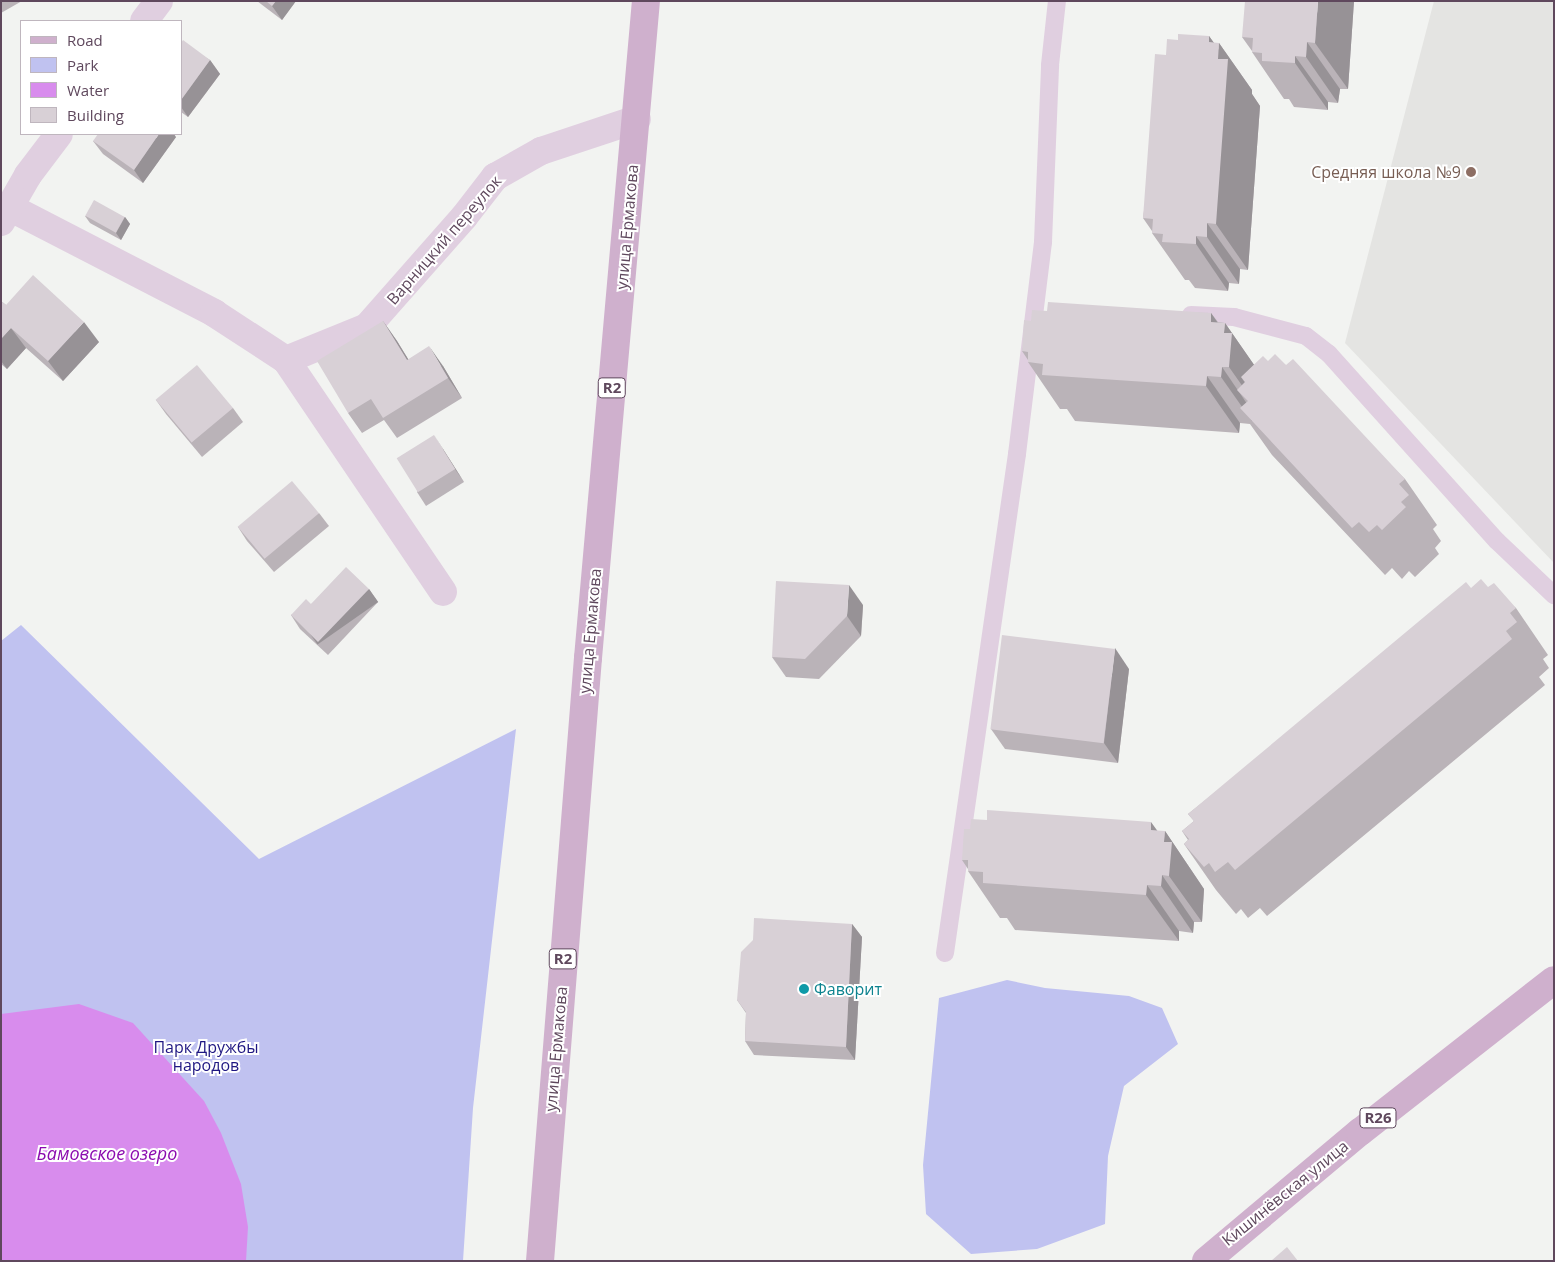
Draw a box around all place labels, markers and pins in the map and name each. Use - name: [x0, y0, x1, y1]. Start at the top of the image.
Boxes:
- place label: Средняя школа №9: [1311, 162, 1461, 182]
- marker: Средняя школа №9: [1465, 166, 1477, 178]
- place label: Фаворит: [814, 979, 882, 999]
- marker: Фаворит: [798, 983, 810, 995]

